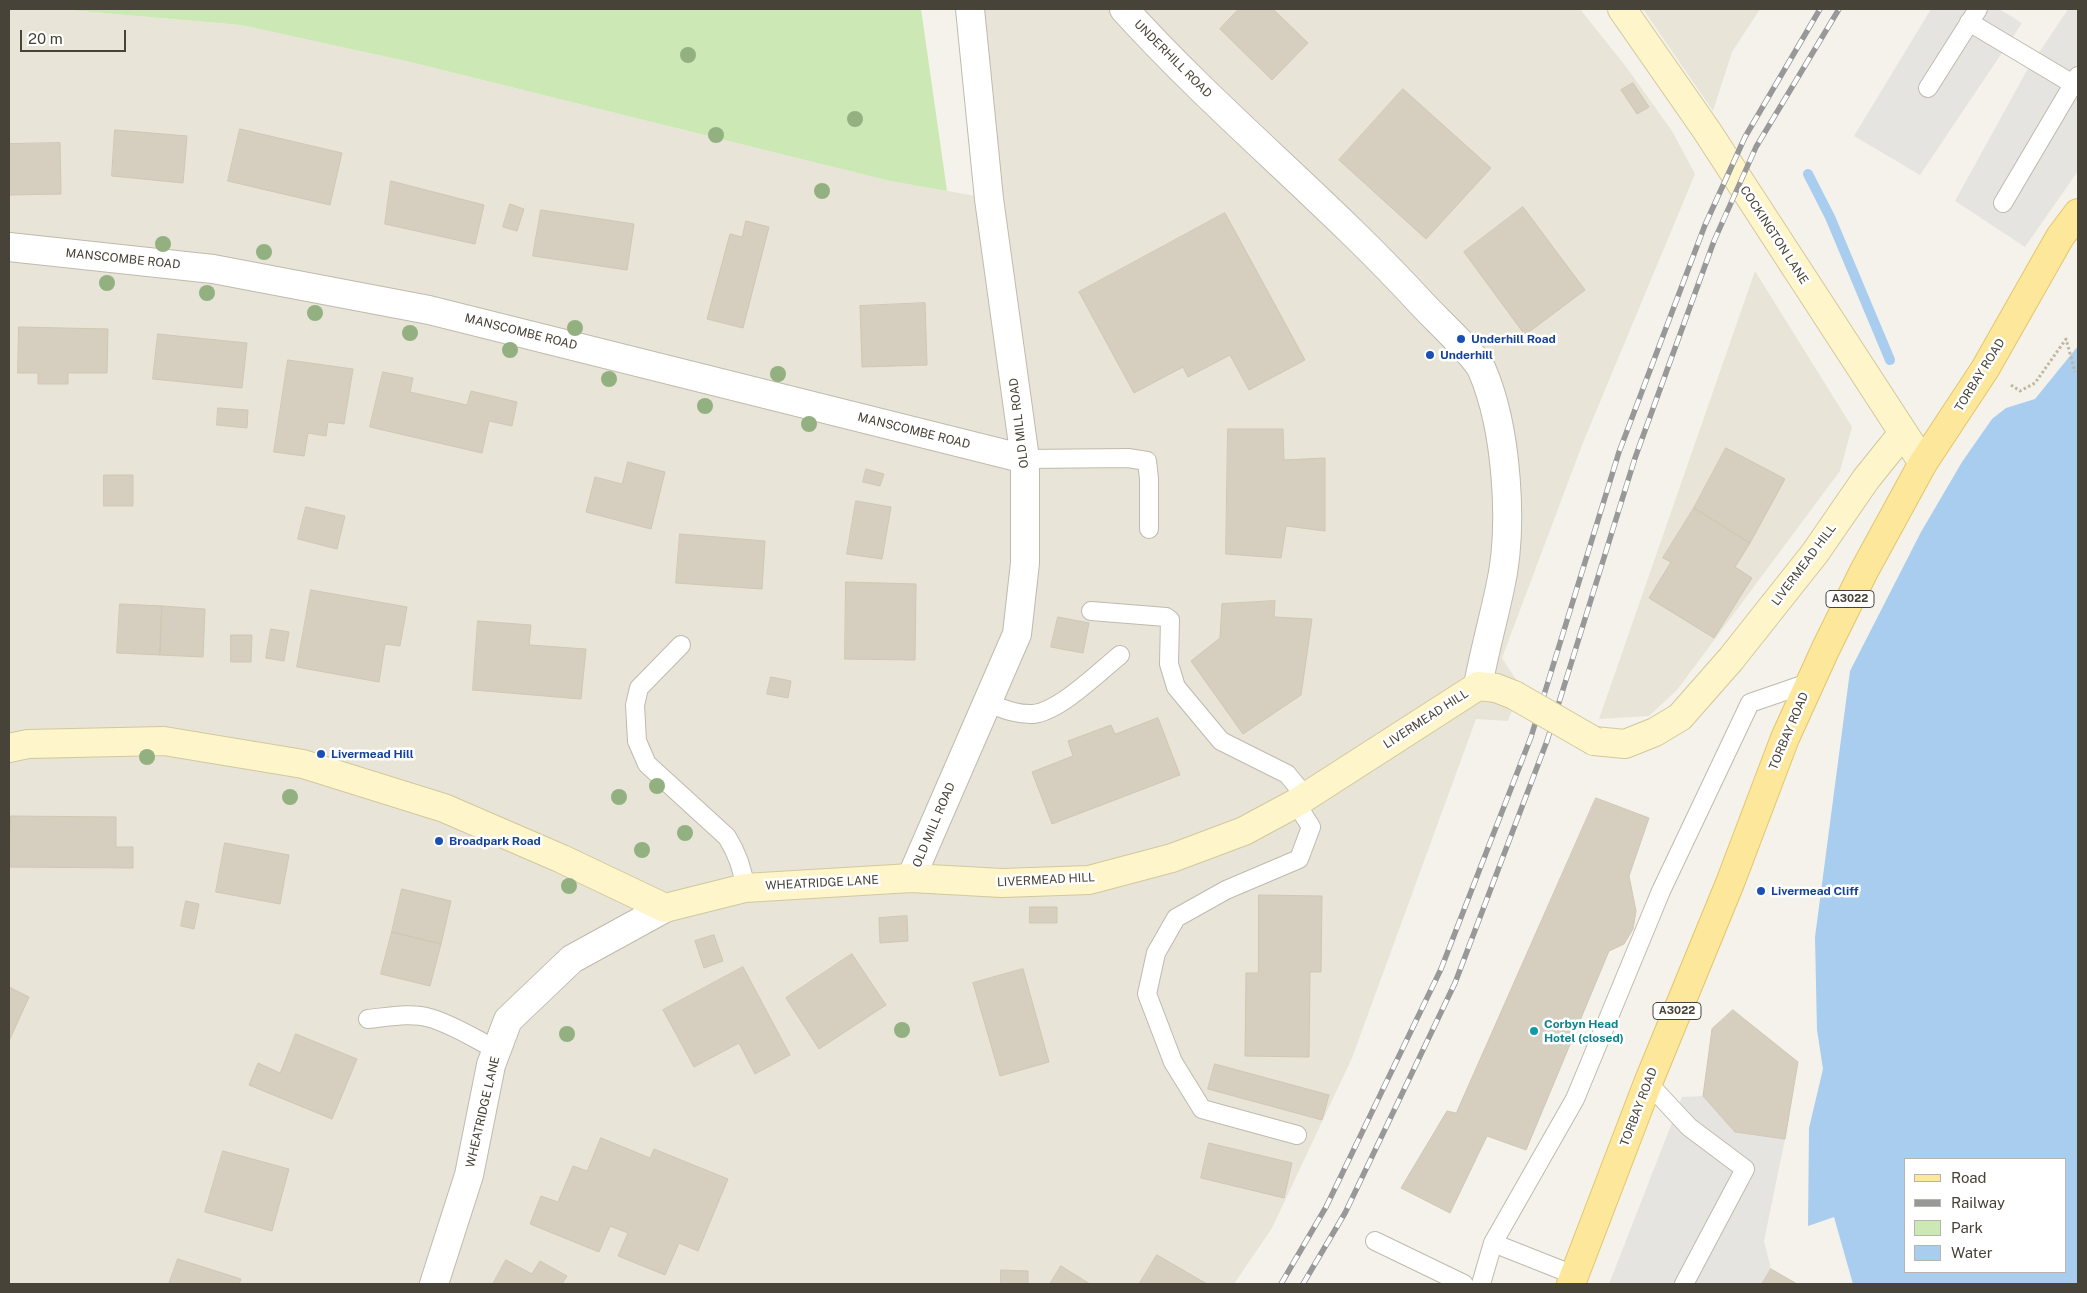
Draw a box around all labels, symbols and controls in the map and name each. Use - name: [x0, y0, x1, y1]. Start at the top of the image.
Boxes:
- street label: UNDERHILL ROAD: [1131, 17, 1215, 101]
- scale bar: [22, 20, 129, 52]
- text: 20 m: [28, 30, 63, 47]
- street label: COCKINGTON LANE: [1737, 183, 1811, 287]
- street label: MANSCOMBE ROAD: [65, 246, 181, 272]
- street label: MANSCOMBE ROAD: [463, 311, 579, 353]
- place label: Underhill Road: [1471, 332, 1556, 346]
- marker: Underhill Road: [1455, 333, 1467, 345]
- street label: TORBAY ROAD: [1952, 336, 2008, 414]
- place label: Underhill: [1440, 348, 1493, 362]
- marker: Underhill: [1424, 349, 1436, 361]
- street label: OLD MILL ROAD: [1006, 377, 1032, 469]
- street label: MANSCOMBE ROAD: [856, 410, 972, 452]
- street label: LIVERMEAD HILL: [1769, 521, 1839, 609]
- road number: A3022: [1826, 590, 1874, 608]
- street label: LIVERMEAD HILL: [1381, 686, 1471, 752]
- street label: TORBAY ROAD: [1766, 690, 1812, 772]
- place label: Livermead Hill: [331, 747, 414, 761]
- marker: Livermead Hill: [315, 748, 327, 760]
- street label: OLD MILL ROAD: [910, 780, 958, 870]
- place label: Broadpark Road: [449, 834, 541, 848]
- marker: Broadpark Road: [433, 835, 445, 847]
- street label: LIVERMEAD HILL: [997, 870, 1095, 890]
- street label: WHEATRIDGE LANE: [765, 873, 879, 893]
- place label: Livermead Cliff: [1771, 884, 1859, 898]
- marker: Livermead Cliff: [1755, 885, 1767, 897]
- road number: A3022: [1653, 1002, 1701, 1019]
- place label: Corbyn Head Hotel (closed): [1544, 1017, 1624, 1045]
- marker: Corbyn Head Hotel (closed): [1528, 1025, 1540, 1037]
- street label: WHEATRIDGE LANE: [463, 1055, 503, 1169]
- street label: TORBAY ROAD: [1617, 1066, 1661, 1148]
- legend: [1904, 1158, 2067, 1273]
- text: Road: [1951, 1169, 1987, 1186]
- text: Railway: [1951, 1194, 2005, 1211]
- text: Park: [1951, 1219, 1983, 1236]
- text: Water: [1951, 1244, 1993, 1261]

